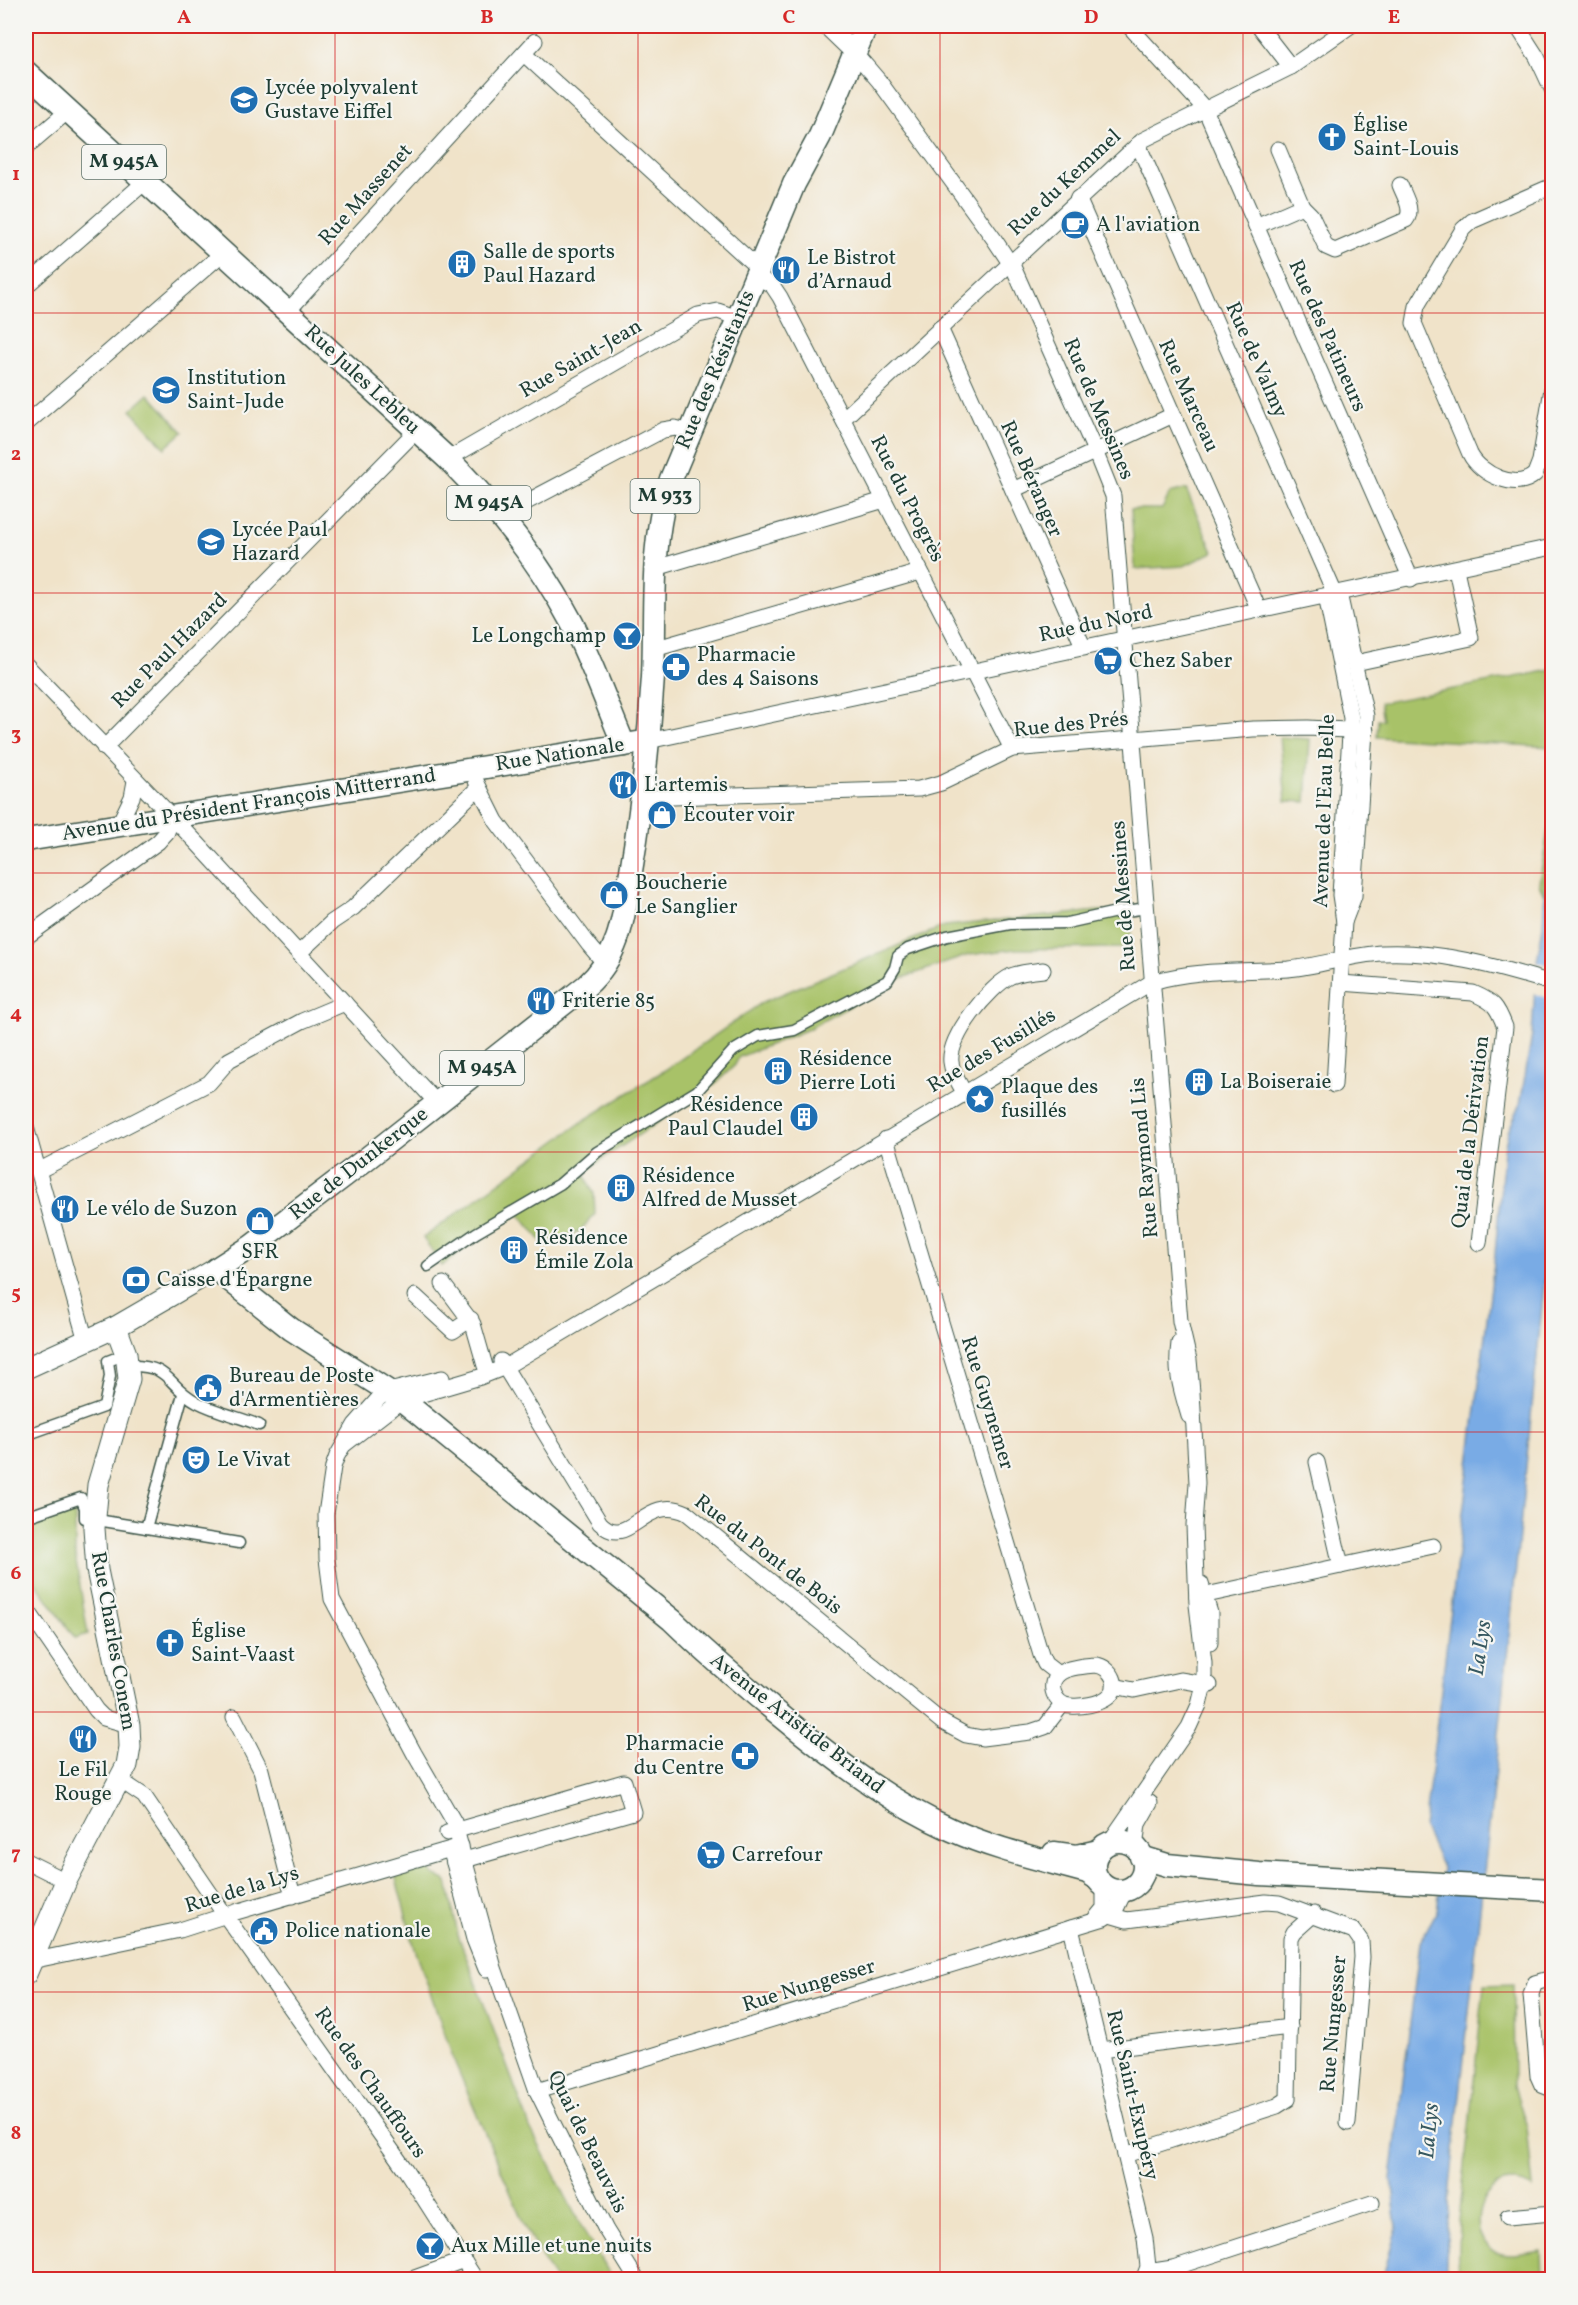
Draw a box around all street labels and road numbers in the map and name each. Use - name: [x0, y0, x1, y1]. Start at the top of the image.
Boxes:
- street label: Rue du Kemmel: [1002, 123, 1128, 243]
- street label: Rue Massenet: [312, 138, 420, 252]
- road number: M 945A: [82, 145, 166, 179]
- street label: Rue des Patineurs: [1280, 255, 1374, 417]
- street label: Rue des Résistants: [669, 286, 763, 454]
- street label: Rue de Valmy: [1218, 297, 1295, 423]
- street label: Rue Saint-Jean: [514, 312, 648, 406]
- street label: Rue Jules Lebleu: [297, 318, 427, 442]
- street label: Rue de Messines: [1055, 334, 1141, 484]
- street label: Rue Marceau: [1150, 335, 1226, 457]
- street label: Rue Béranger: [992, 416, 1070, 542]
- street label: Rue du Progrès: [863, 431, 951, 567]
- road number: M 933: [630, 479, 700, 513]
- road number: M 945A: [447, 486, 531, 520]
- street label: Rue Paul Hazard: [106, 587, 234, 715]
- street label: Rue du Nord: [1036, 598, 1156, 650]
- street label: Rue des Prés: [1012, 705, 1130, 745]
- street label: Avenue de l'Eau Belle: [1307, 714, 1343, 908]
- street label: Rue Nationale: [493, 730, 627, 780]
- street label: Avenue du Président François Mitterrand: [60, 761, 438, 849]
- street label: Rue de Messines: [1104, 820, 1144, 972]
- street label: Rue des Fusillés: [922, 1001, 1062, 1101]
- street label: Quai de la Dérivation: [1445, 1034, 1497, 1230]
- road number: M 945A: [440, 1051, 524, 1085]
- street label: Rue Raymond Lis: [1124, 1076, 1166, 1240]
- street label: Rue de Dunkerque: [283, 1100, 435, 1228]
- street label: Rue Guynemer: [953, 1333, 1021, 1473]
- street label: Rue du Pont de Bois: [688, 1488, 848, 1622]
- street label: Rue Charles Conem: [83, 1549, 143, 1733]
- street label: Avenue Aristide Briand: [704, 1647, 890, 1801]
- street label: Rue de la Lys: [181, 1859, 303, 1921]
- street label: Rue Nungesser: [739, 1952, 879, 2020]
- street label: Rue Nungesser: [1314, 1954, 1354, 2094]
- street label: Rue des Chauffours: [307, 2002, 433, 2164]
- street label: Rue Saint-Exupéry: [1098, 2007, 1166, 2184]
- street label: Quai de Beauvais: [540, 2066, 634, 2218]

